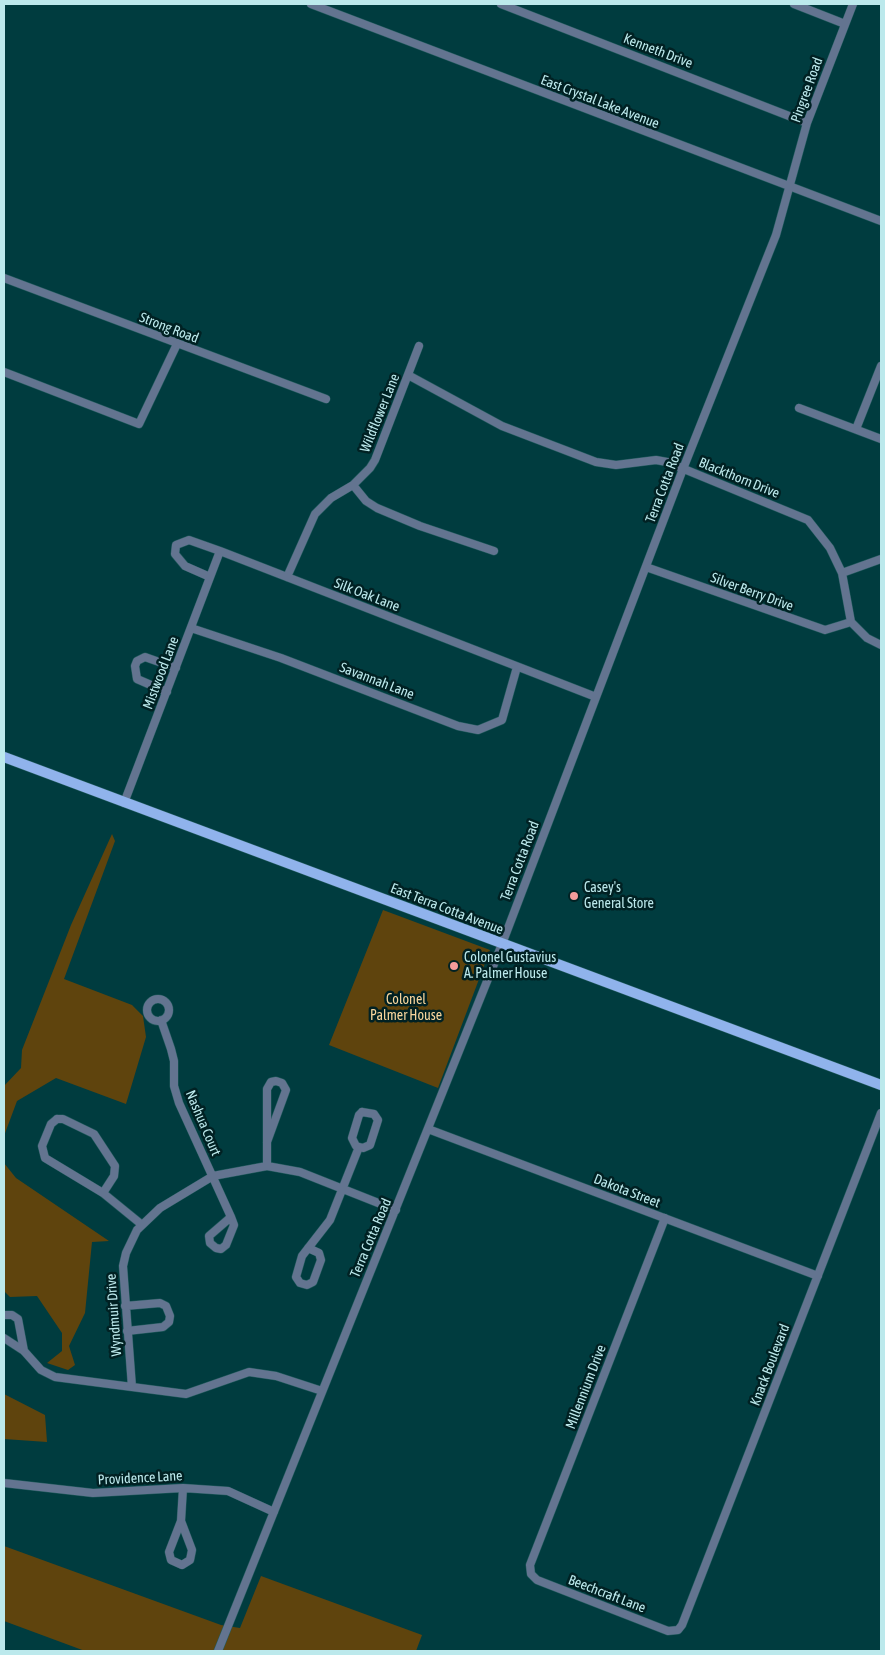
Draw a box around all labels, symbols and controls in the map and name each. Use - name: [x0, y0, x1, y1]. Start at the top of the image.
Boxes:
- street label: Kenneth Drive: [621, 30, 695, 72]
- street label: Pingree Road: [787, 55, 827, 125]
- street label: East Crystal Lake Avenue: [538, 72, 662, 132]
- street label: Strong Road: [137, 309, 201, 347]
- street label: Wildflower Lane: [357, 371, 403, 455]
- street label: Terra Cotta Road: [642, 441, 688, 525]
- street label: Blackthorn Drive: [696, 454, 782, 502]
- street label: Silver Berry Drive: [708, 569, 796, 615]
- street label: Silk Oak Lane: [332, 575, 402, 615]
- street label: Mistwood Lane: [139, 634, 183, 712]
- street label: Savannah Lane: [337, 659, 417, 703]
- street label: Terra Cotta Road: [497, 819, 543, 903]
- street label: East Terra Cotta Avenue: [388, 880, 506, 938]
- place label: Casey's General Store: [584, 880, 654, 912]
- marker: Casey's General Store: [568, 890, 580, 902]
- place label: Colonel Gustavius A. Palmer House: [464, 950, 556, 982]
- marker: Colonel Gustavius A. Palmer House: [448, 960, 460, 972]
- park label: Colonel Palmer House: [370, 992, 442, 1024]
- street label: Nashua Court: [182, 1088, 224, 1158]
- street label: Dakota Street: [591, 1171, 663, 1211]
- street label: Terra Cotta Road: [347, 1196, 395, 1280]
- street label: Wyndmuir Drive: [103, 1273, 125, 1357]
- street label: Knack Boulevard: [747, 1322, 793, 1408]
- street label: Millennium Drive: [562, 1342, 610, 1432]
- street label: Providence Lane: [97, 1467, 183, 1489]
- street label: Beechcraft Lane: [566, 1572, 648, 1616]

